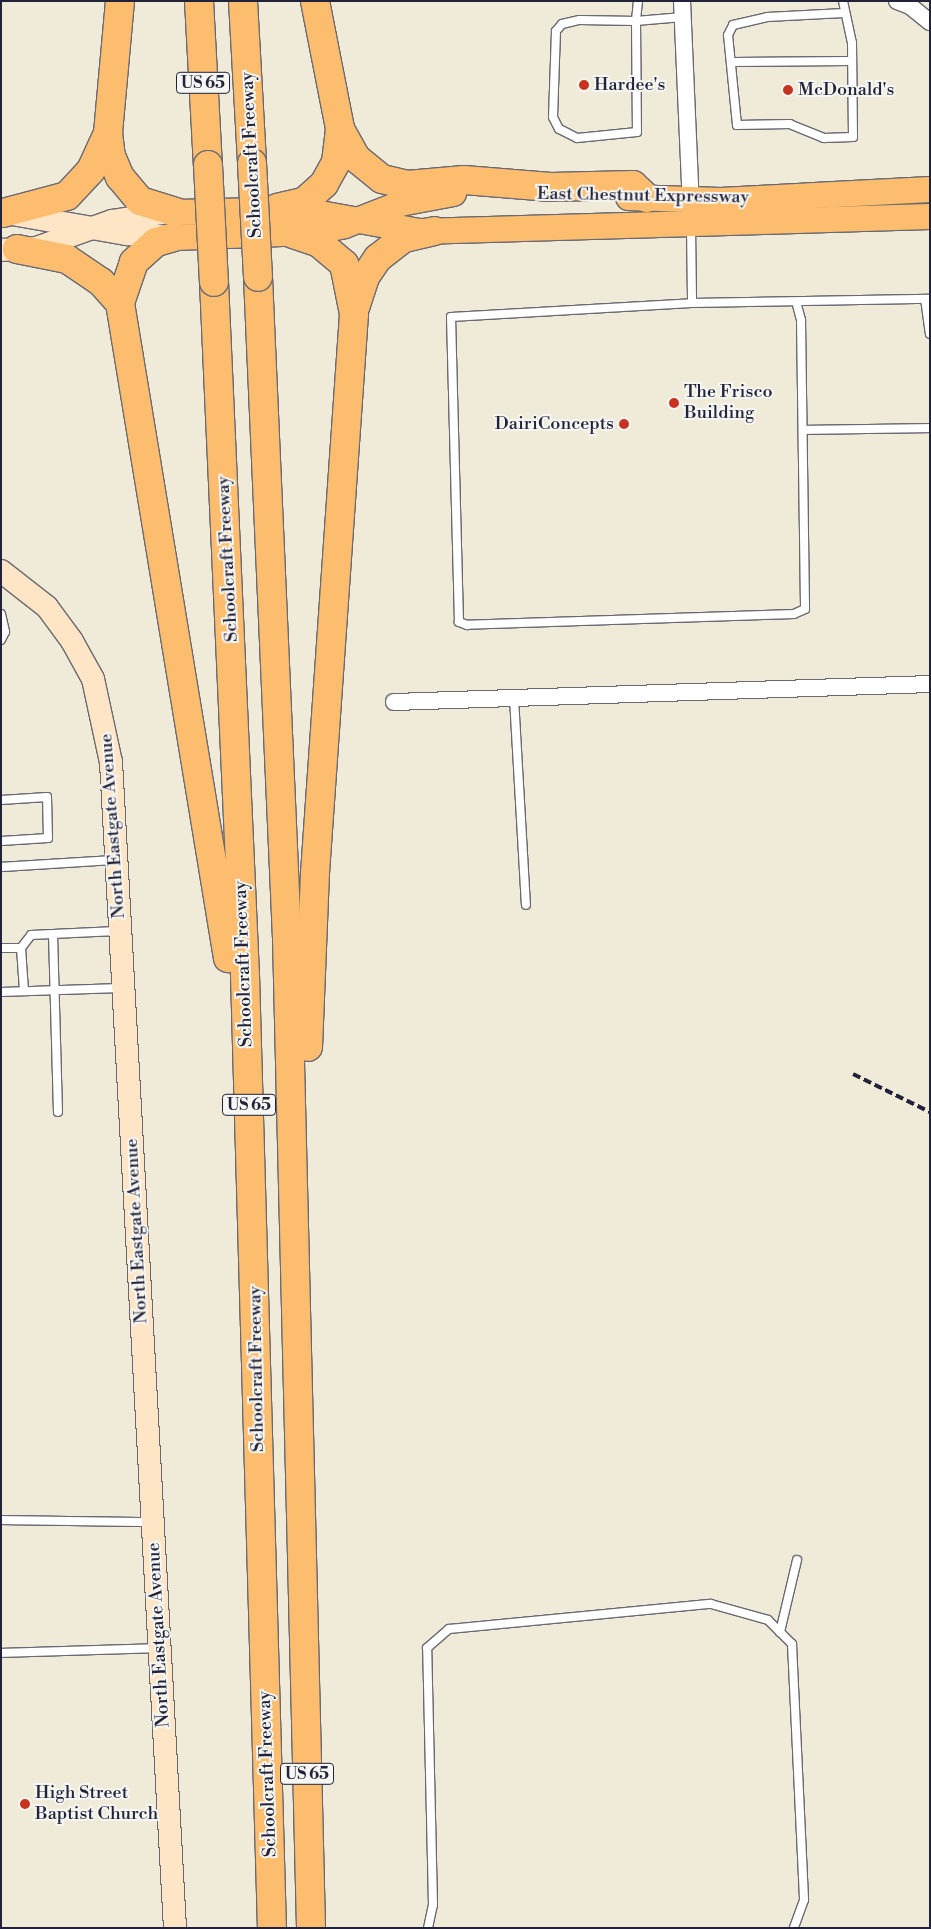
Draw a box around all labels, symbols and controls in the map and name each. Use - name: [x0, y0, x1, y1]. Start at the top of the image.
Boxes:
- road number: US 65: [176, 70, 230, 96]
- street label: Schoolcraft Freeway: [237, 71, 267, 239]
- place label: Hardee's: [594, 74, 665, 96]
- marker: Hardee's: [578, 79, 590, 91]
- place label: McDonald's: [798, 79, 894, 101]
- marker: McDonald's: [782, 84, 794, 96]
- street label: East Chestnut Expressway: [537, 183, 749, 209]
- place label: The Frisco Building: [684, 382, 773, 424]
- marker: The Frisco Building: [668, 397, 680, 409]
- place label: DairiConcepts: [495, 413, 614, 435]
- marker: DairiConcepts: [618, 418, 630, 430]
- street label: Schoolcraft Freeway: [213, 475, 243, 643]
- street label: North Eastgate Avenue: [96, 733, 130, 919]
- street label: Schoolcraft Freeway: [230, 880, 258, 1048]
- road number: US 65: [222, 1092, 276, 1118]
- street label: North Eastgate Avenue: [121, 1138, 153, 1324]
- street label: Schoolcraft Freeway: [245, 1286, 269, 1452]
- street label: North Eastgate Avenue: [143, 1542, 175, 1728]
- street label: Schoolcraft Freeway: [254, 1690, 282, 1858]
- road number: US 65: [280, 1760, 334, 1788]
- place label: High Street Baptist Church: [35, 1783, 158, 1826]
- marker: High Street Baptist Church: [19, 1798, 31, 1810]

